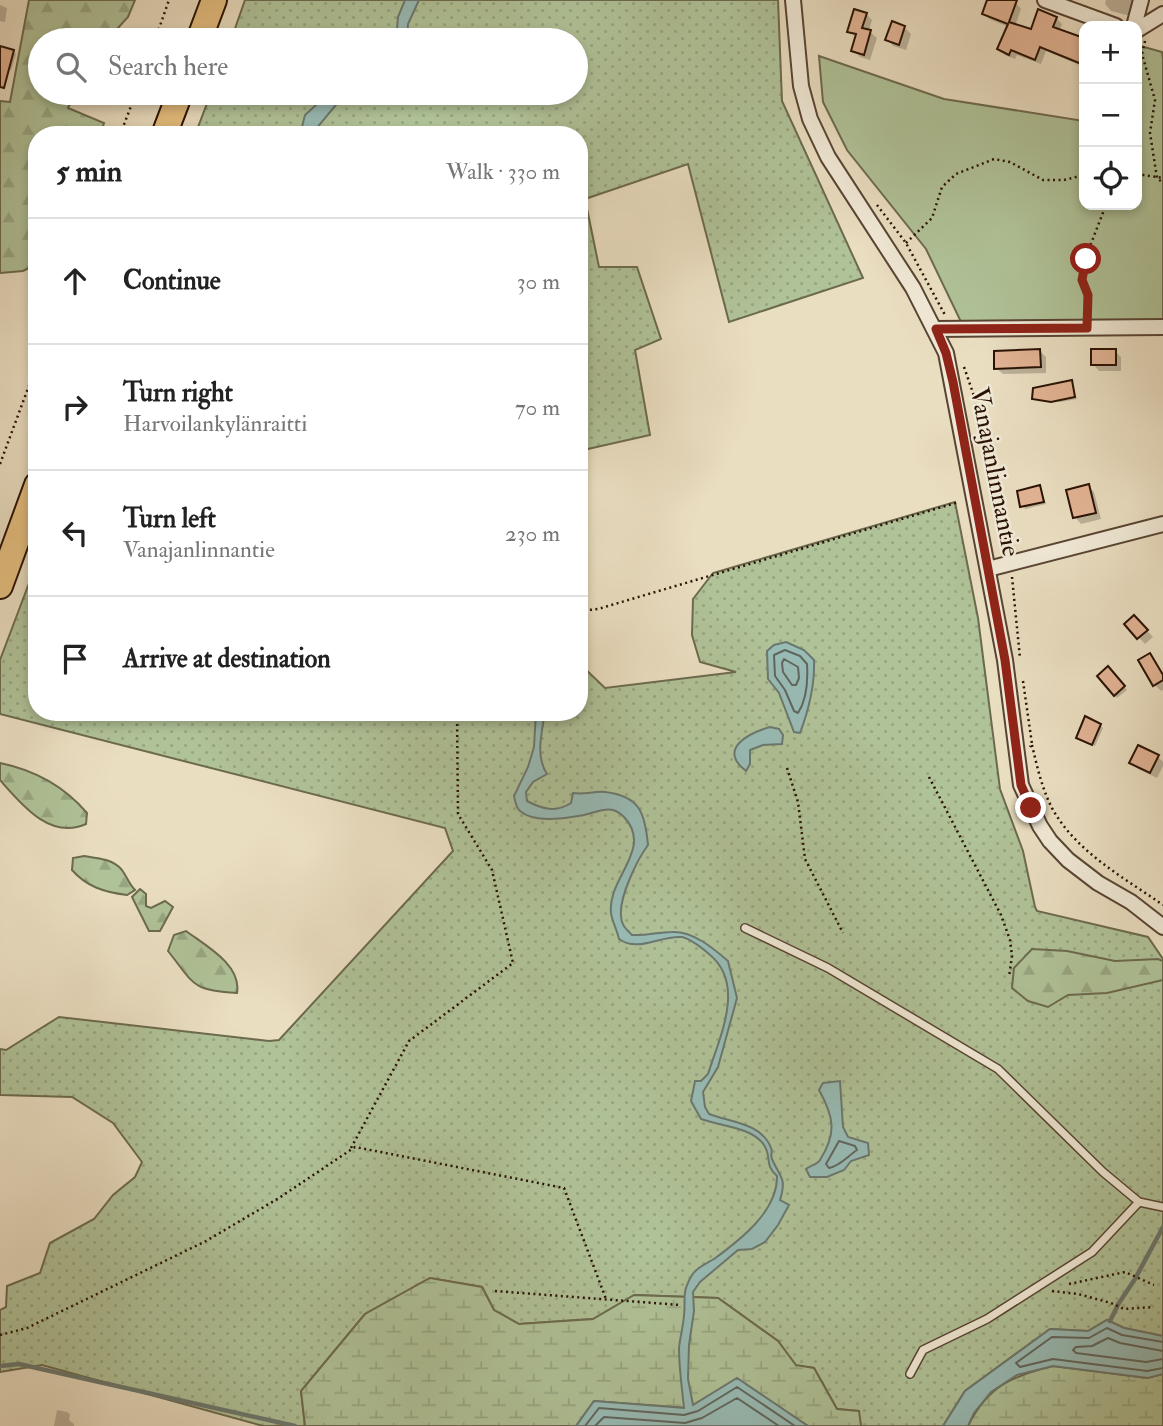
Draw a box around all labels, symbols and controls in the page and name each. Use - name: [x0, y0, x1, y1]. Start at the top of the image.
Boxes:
- map controls: [1079, 21, 1142, 210]
- button: +: [1079, 21, 1142, 84]
- search box: [28, 28, 588, 105]
- icon: search: [52, 48, 90, 86]
- text: Search here: [108, 51, 228, 83]
- button: −: [1079, 84, 1142, 147]
- button: locate: [1079, 147, 1142, 210]
- text: 5 min: [56, 153, 122, 190]
- text: Walk · 330 m: [446, 157, 560, 186]
- route start: [1070, 243, 1101, 274]
- icon: ahead: [56, 262, 94, 300]
- text: Continue: [123, 265, 221, 297]
- text: 30 m: [517, 267, 560, 296]
- text: Turn right: [123, 377, 233, 409]
- street label: Vanajanlinnantie: [963, 385, 1027, 559]
- icon: right: [56, 388, 94, 426]
- text: 70 m: [515, 393, 560, 422]
- text: Harvoilankylänraitti: [123, 409, 307, 438]
- text: Turn left: [123, 503, 216, 535]
- icon: left: [56, 514, 94, 552]
- text: 230 m: [505, 519, 560, 548]
- text: Vanajanlinnantie: [123, 535, 275, 564]
- icon: arrive: [56, 640, 94, 678]
- text: Arrive at destination: [123, 643, 331, 675]
- route end: [1015, 792, 1046, 823]

